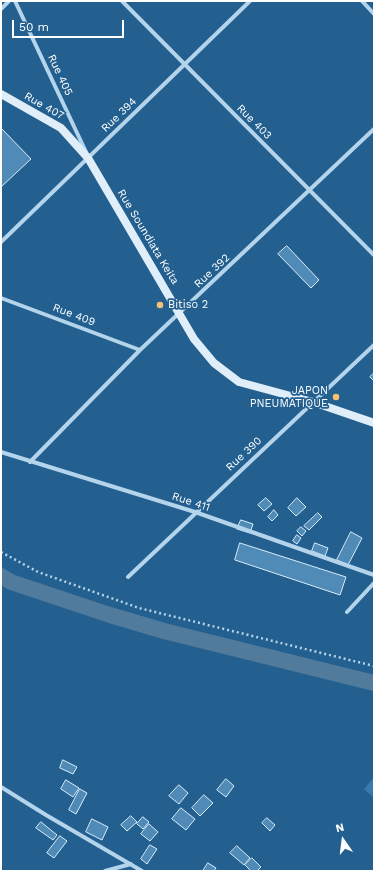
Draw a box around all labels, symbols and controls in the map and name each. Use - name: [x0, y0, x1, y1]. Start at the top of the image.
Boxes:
- scale bar: [14, 12, 126, 38]
- text: 50 m: [19, 20, 49, 34]
- street label: Rue 405: [45, 52, 75, 98]
- street label: Rue 407: [22, 89, 66, 123]
- street label: Rue 394: [99, 95, 139, 135]
- street label: Rue 403: [234, 102, 274, 142]
- street label: Rue Soundiata Keita: [114, 187, 182, 287]
- street label: Rue 392: [192, 251, 232, 291]
- place label: Bitiso 2: [168, 298, 208, 312]
- marker: Bitiso 2: [155, 300, 165, 310]
- street label: Rue 409: [51, 301, 97, 329]
- place label: JAPON PNEUMATIQUE: [250, 384, 328, 410]
- marker: JAPON PNEUMATIQUE: [331, 392, 341, 402]
- street label: Rue 390: [223, 434, 265, 474]
- street label: Rue 411: [170, 490, 212, 514]
- north arrow: [323, 820, 363, 860]
- text: N: [334, 821, 346, 835]

